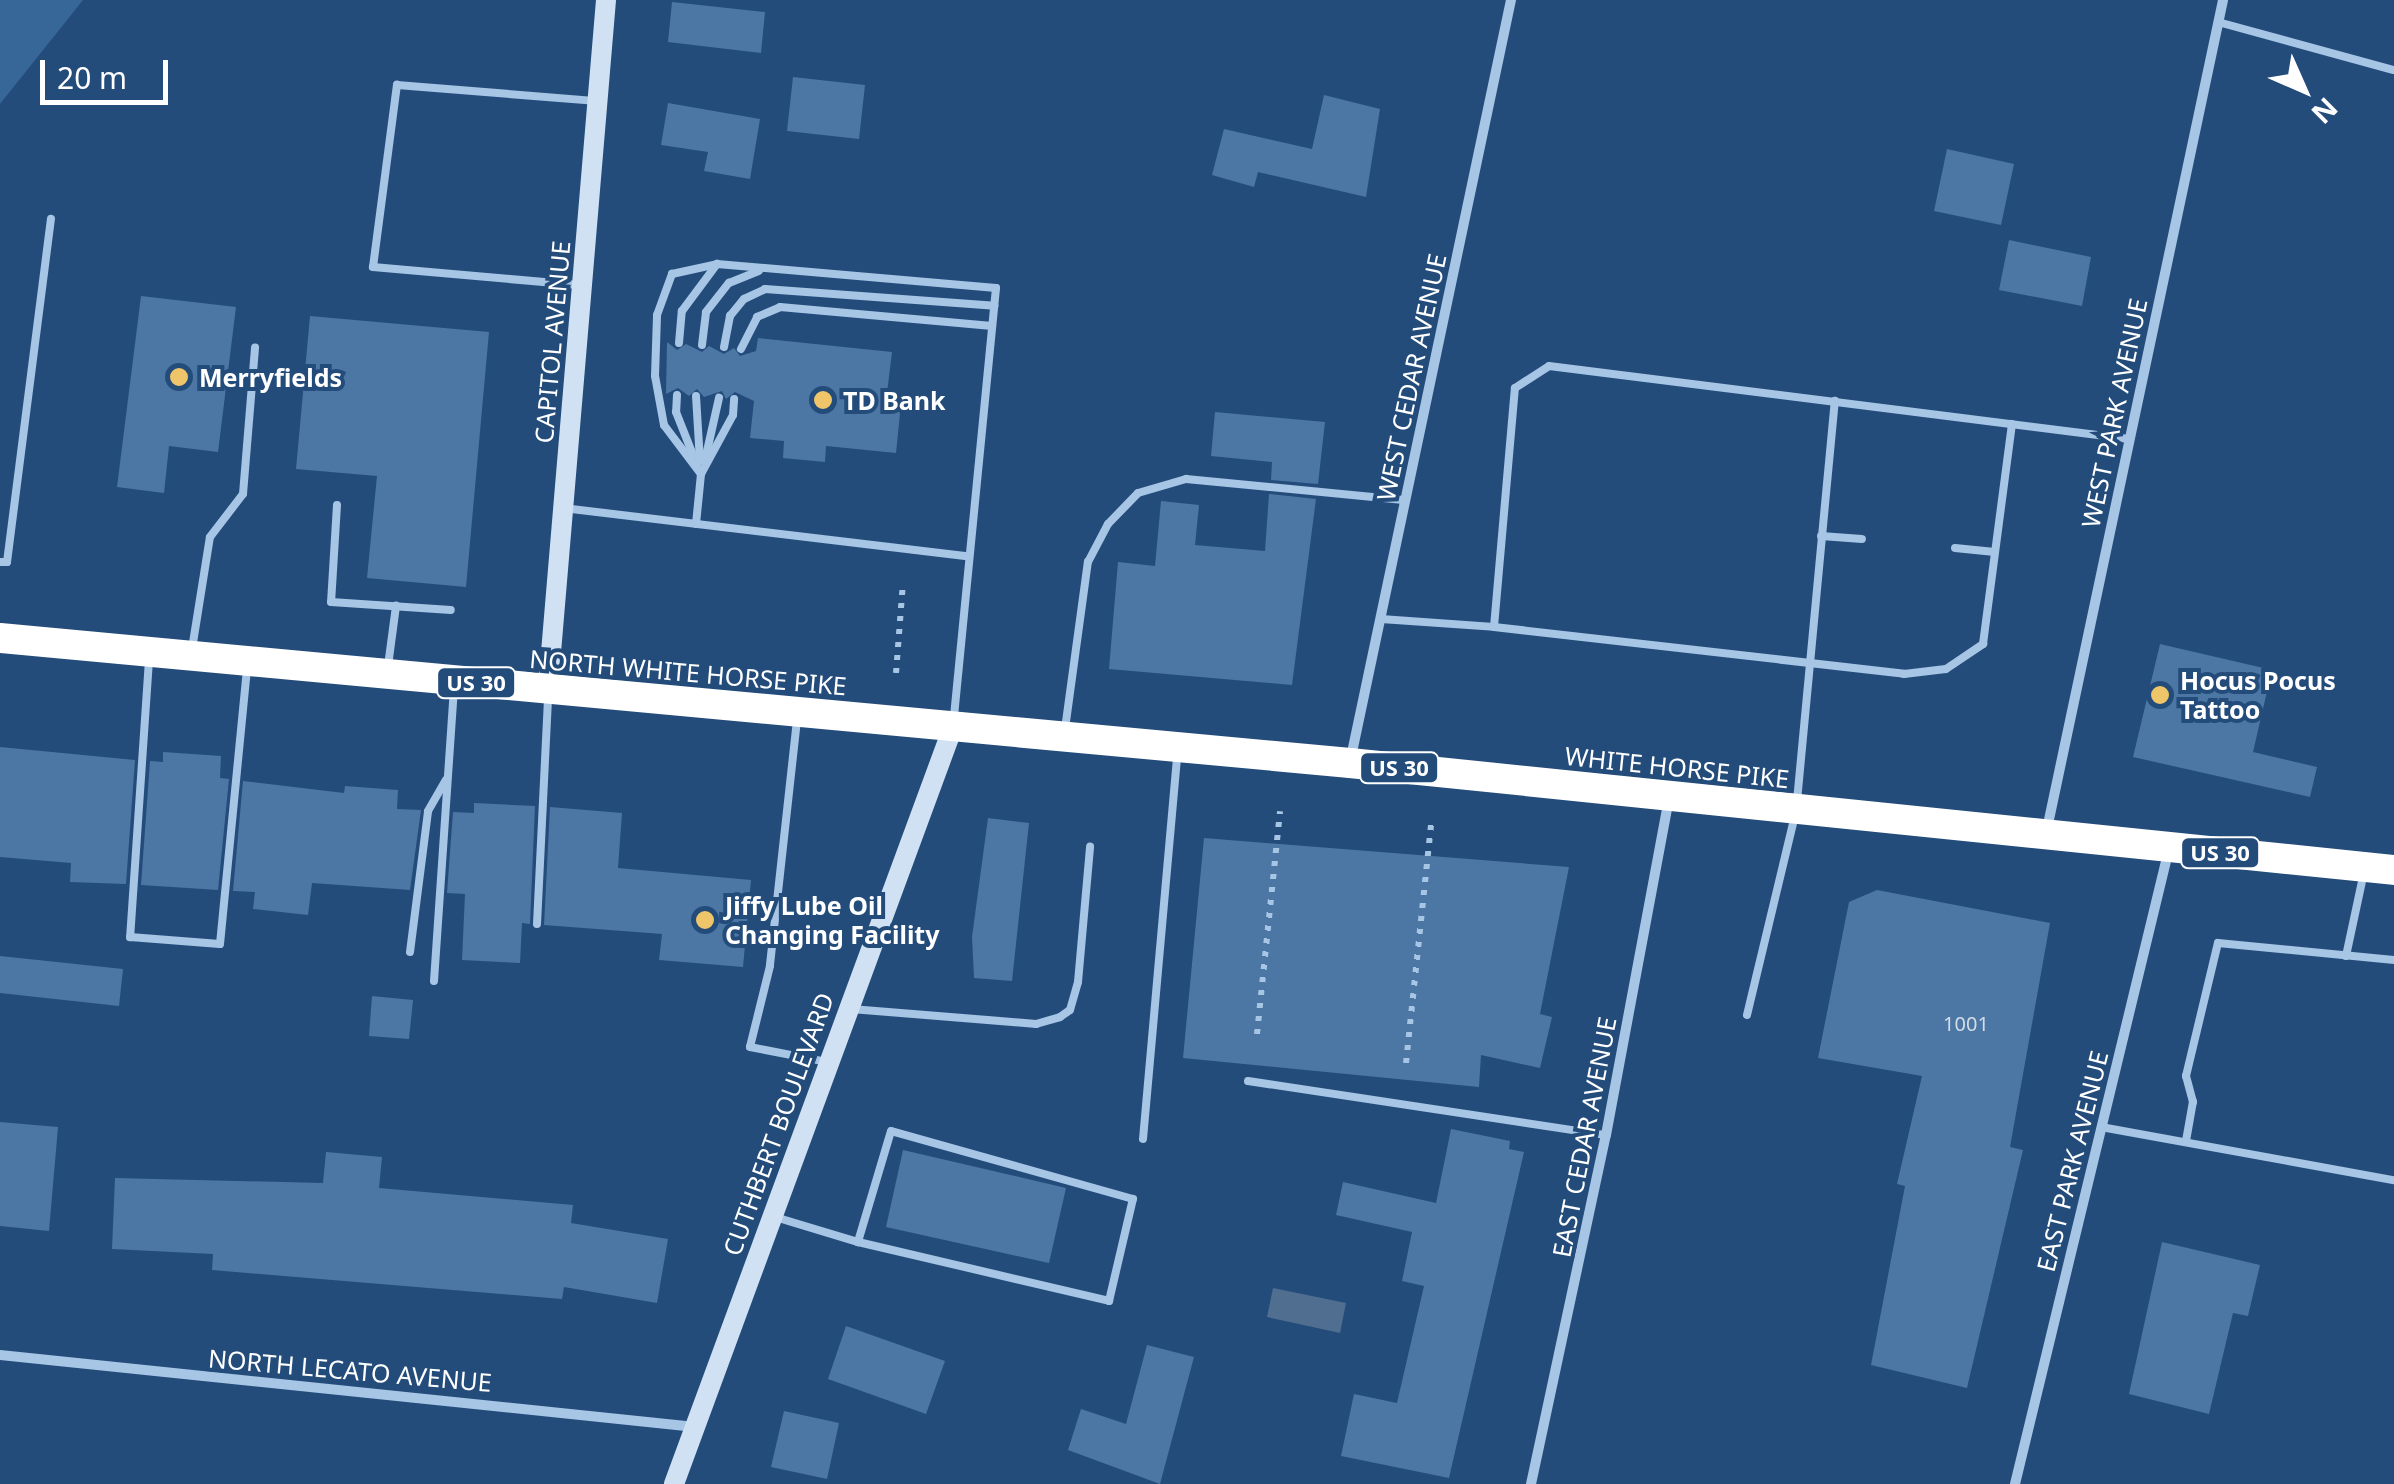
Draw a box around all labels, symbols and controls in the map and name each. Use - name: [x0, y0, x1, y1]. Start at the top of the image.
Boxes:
- scale bar: [45, 40, 172, 102]
- north arrow: [2254, 40, 2354, 140]
- text: 20 m: [57, 57, 127, 98]
- text: N: [2304, 90, 2347, 133]
- street label: CAPITOL AVENUE: [528, 240, 576, 444]
- street label: WEST CEDAR AVENUE: [1370, 251, 1452, 503]
- street label: WEST PARK AVENUE: [2075, 296, 2153, 530]
- place label: Merryfields: [199, 362, 342, 392]
- marker: Merryfields: [168, 366, 190, 388]
- place label: TD Bank: [843, 385, 946, 415]
- marker: TD Bank: [812, 389, 834, 411]
- street label: NORTH WHITE HORSE PIKE: [528, 643, 848, 701]
- road number: US 30: [436, 666, 516, 700]
- place label: Hocus Pocus Tattoo: [2180, 666, 2336, 725]
- marker: Hocus Pocus Tattoo: [2149, 684, 2171, 706]
- street label: WHITE HORSE PIKE: [1563, 740, 1791, 794]
- road number: US 30: [1359, 751, 1439, 785]
- road number: US 30: [2180, 836, 2260, 870]
- place label: Jiffy Lube Oil Changing Facility: [725, 891, 939, 950]
- marker: Jiffy Lube Oil Changing Facility: [694, 909, 716, 931]
- street label: CUTHBERT BOULEVARD: [716, 989, 840, 1259]
- house number: 1001: [1943, 1011, 1989, 1035]
- street label: EAST CEDAR AVENUE: [1546, 1014, 1622, 1260]
- street label: EAST PARK AVENUE: [2030, 1048, 2114, 1274]
- street label: NORTH LECATO AVENUE: [207, 1343, 493, 1397]

